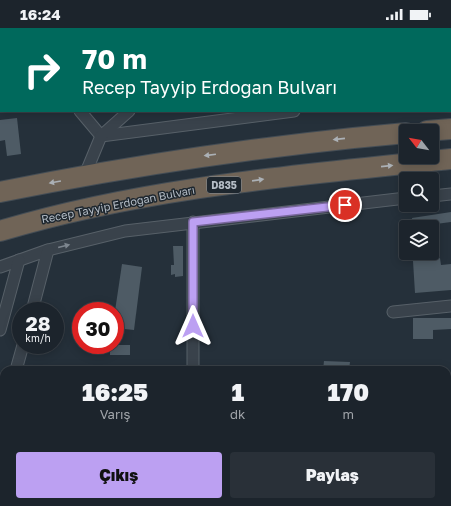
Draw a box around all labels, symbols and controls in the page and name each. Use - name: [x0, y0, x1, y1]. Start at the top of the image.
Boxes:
- text: 16:24: [20, 5, 61, 23]
- text: 70 m: [82, 42, 147, 75]
- icon: right: [16, 44, 68, 96]
- text: Recep Tayyip Erdoğan Bulvarı: [82, 76, 337, 98]
- north arrow: [399, 124, 439, 164]
- map controls: [399, 124, 439, 260]
- one-way arrow: [333, 136, 345, 142]
- one-way arrow: [204, 152, 216, 159]
- one-way arrow: [381, 163, 393, 169]
- button: search: [399, 172, 439, 212]
- road number: D835: [207, 177, 241, 193]
- one-way arrow: [252, 177, 264, 184]
- one-way arrow: [48, 179, 61, 185]
- street label: Recep Tayyip Erdoğan Bulvarı: [40, 183, 196, 225]
- pin: [328, 188, 362, 222]
- icon: arrive: [334, 194, 356, 216]
- button: layers: [399, 220, 439, 260]
- one-way arrow: [58, 243, 70, 249]
- speed limit sign: 30: [72, 302, 124, 354]
- position arrow: [172, 305, 214, 347]
- text: 28: [25, 311, 50, 335]
- text: km/h: [25, 332, 51, 344]
- text: 16:25: [82, 377, 148, 406]
- text: 1: [231, 377, 244, 406]
- text: 170: [327, 377, 369, 406]
- text: Varış: [100, 406, 130, 422]
- text: dk: [230, 406, 245, 422]
- text: m: [342, 406, 354, 422]
- button: Çıkış: [16, 452, 222, 498]
- button: Paylaş: [230, 452, 435, 498]

